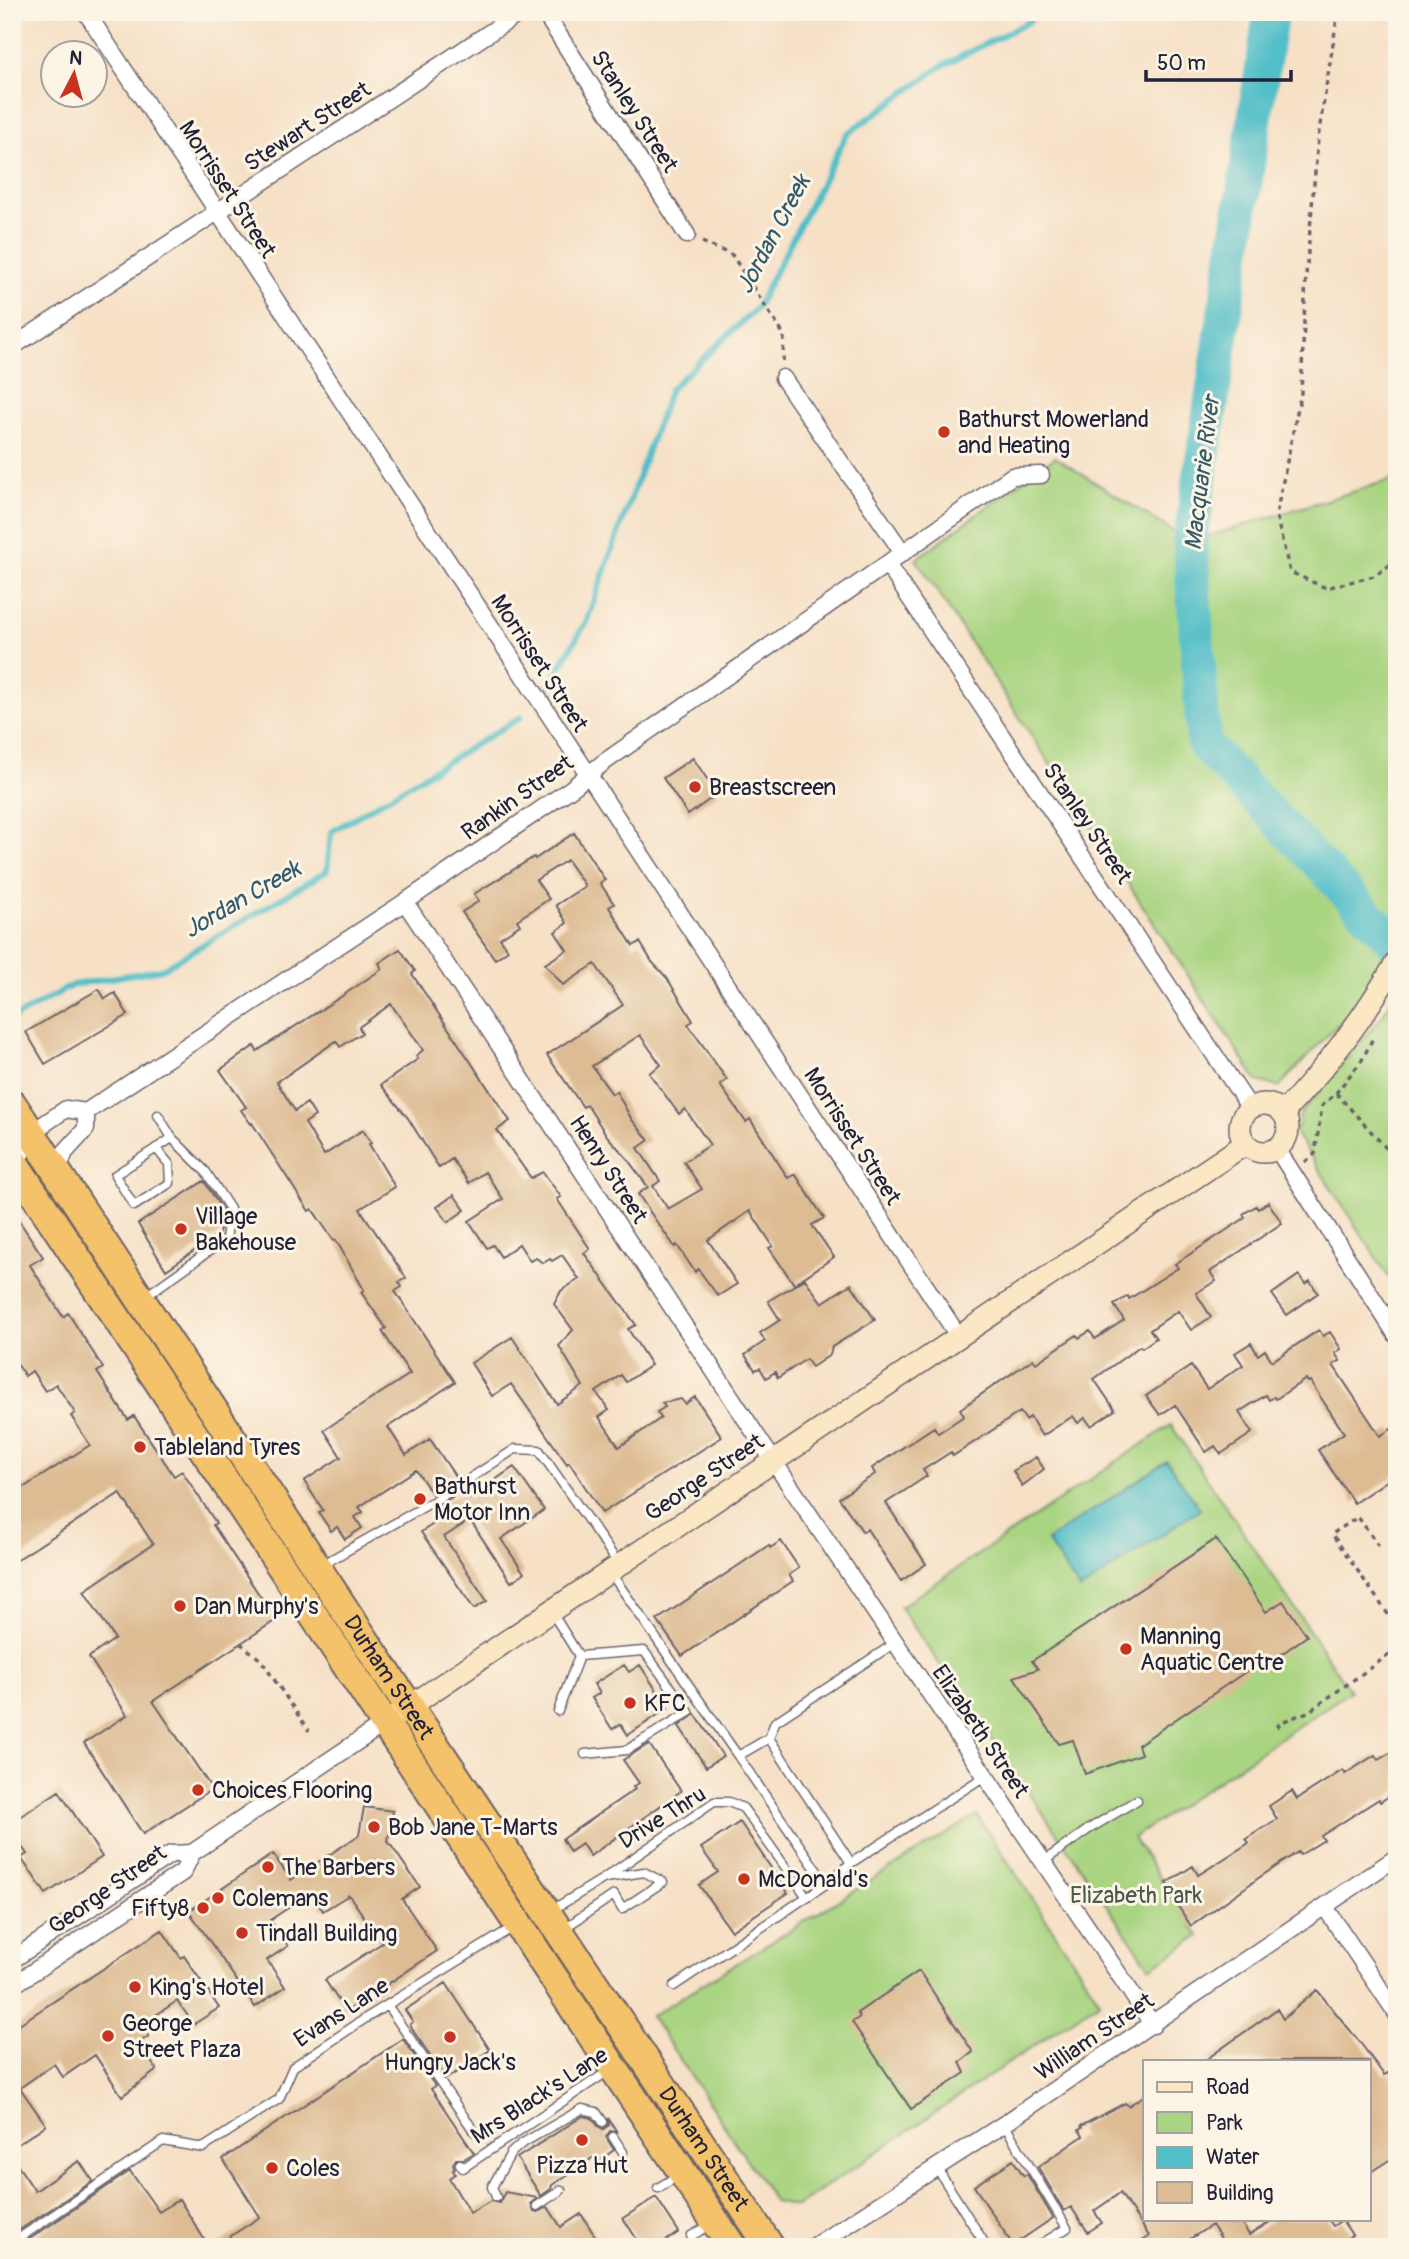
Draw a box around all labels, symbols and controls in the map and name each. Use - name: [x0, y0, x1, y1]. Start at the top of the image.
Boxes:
- north arrow: [38, 38, 108, 108]
- scale bar: [1146, 38, 1292, 82]
- text: N: [68, 45, 83, 71]
- street label: Stanley Street: [584, 45, 685, 178]
- text: 50 m: [1157, 50, 1206, 77]
- street label: Stewart Street: [239, 74, 377, 178]
- street label: Morrisset Street: [172, 115, 283, 264]
- water label: Jordan Creek: [730, 168, 818, 298]
- water label: Macquarie River: [1179, 391, 1227, 552]
- place label: Bathurst Mowerland and Heating: [958, 405, 1149, 460]
- marker: Bathurst Mowerland and Heating: [936, 424, 952, 440]
- street label: Morrisset Street: [484, 589, 595, 738]
- street label: Rankin Street: [456, 748, 580, 847]
- street label: Stanley Street: [1037, 757, 1139, 890]
- place label: Breastscreen: [709, 773, 836, 802]
- marker: Breastscreen: [687, 779, 703, 795]
- water label: Jordan Creek: [179, 853, 308, 945]
- street label: Morrisset Street: [797, 1062, 908, 1211]
- street label: Henry Street: [563, 1110, 655, 1229]
- place label: Village Bakehouse: [195, 1202, 297, 1257]
- marker: Village Bakehouse: [173, 1221, 189, 1237]
- street label: George Street: [639, 1427, 770, 1528]
- place label: Tableland Tyres: [154, 1433, 300, 1462]
- marker: Tableland Tyres: [132, 1439, 148, 1455]
- place label: Bathurst Motor Inn: [434, 1472, 530, 1527]
- marker: Bathurst Motor Inn: [412, 1491, 428, 1507]
- place label: Dan Murphy's: [194, 1592, 319, 1621]
- marker: Dan Murphy's: [172, 1598, 188, 1614]
- street label: Durham Street: [337, 1610, 441, 1745]
- place label: Manning Aquatic Centre: [1140, 1622, 1284, 1677]
- marker: Manning Aquatic Centre: [1118, 1641, 1134, 1657]
- street label: Elizabeth Street: [925, 1659, 1036, 1804]
- place label: KFC: [644, 1689, 686, 1718]
- marker: KFC: [622, 1695, 638, 1711]
- place label: Choices Flooring: [212, 1776, 372, 1805]
- street label: Drive Thru: [613, 1779, 711, 1856]
- marker: Choices Flooring: [190, 1782, 206, 1798]
- place label: Bob Jane T-Marts: [388, 1813, 558, 1842]
- marker: Bob Jane T-Marts: [366, 1819, 382, 1835]
- street label: George Street: [43, 1838, 172, 1941]
- place label: The Barbers: [282, 1853, 395, 1882]
- marker: The Barbers: [260, 1859, 276, 1875]
- place label: McDonald's: [758, 1865, 868, 1894]
- marker: McDonald's: [736, 1871, 752, 1887]
- park label: Elizabeth Park: [1070, 1881, 1202, 1910]
- place label: Colemans: [232, 1884, 328, 1913]
- marker: Colemans: [210, 1890, 226, 1906]
- place label: Fifty8: [131, 1894, 189, 1923]
- marker: Fifty8: [195, 1900, 211, 1916]
- place label: Tindall Building: [256, 1919, 397, 1948]
- marker: Tindall Building: [234, 1925, 250, 1941]
- street label: Evans Lane: [288, 1971, 395, 2054]
- place label: King's Hotel: [149, 1973, 264, 2002]
- marker: King's Hotel: [127, 1979, 143, 1995]
- street label: William Street: [1029, 1986, 1160, 2087]
- place label: George Street Plaza: [122, 2009, 241, 2064]
- marker: George Street Plaza: [100, 2028, 116, 2044]
- marker: Hungry Jack's: [442, 2029, 458, 2045]
- street label: Mrs Black's Lane: [465, 2040, 614, 2151]
- place label: Hungry Jack's: [384, 2048, 516, 2077]
- legend: [1143, 2060, 1370, 2220]
- text: Road: [1206, 2074, 1250, 2101]
- street label: Durham Street: [652, 2081, 756, 2217]
- text: Park: [1206, 2110, 1243, 2137]
- marker: Pizza Hut: [574, 2132, 590, 2148]
- text: Water: [1206, 2144, 1260, 2171]
- place label: Pizza Hut: [536, 2151, 629, 2180]
- place label: Coles: [286, 2154, 340, 2183]
- marker: Coles: [264, 2160, 280, 2176]
- text: Building: [1206, 2180, 1273, 2207]

